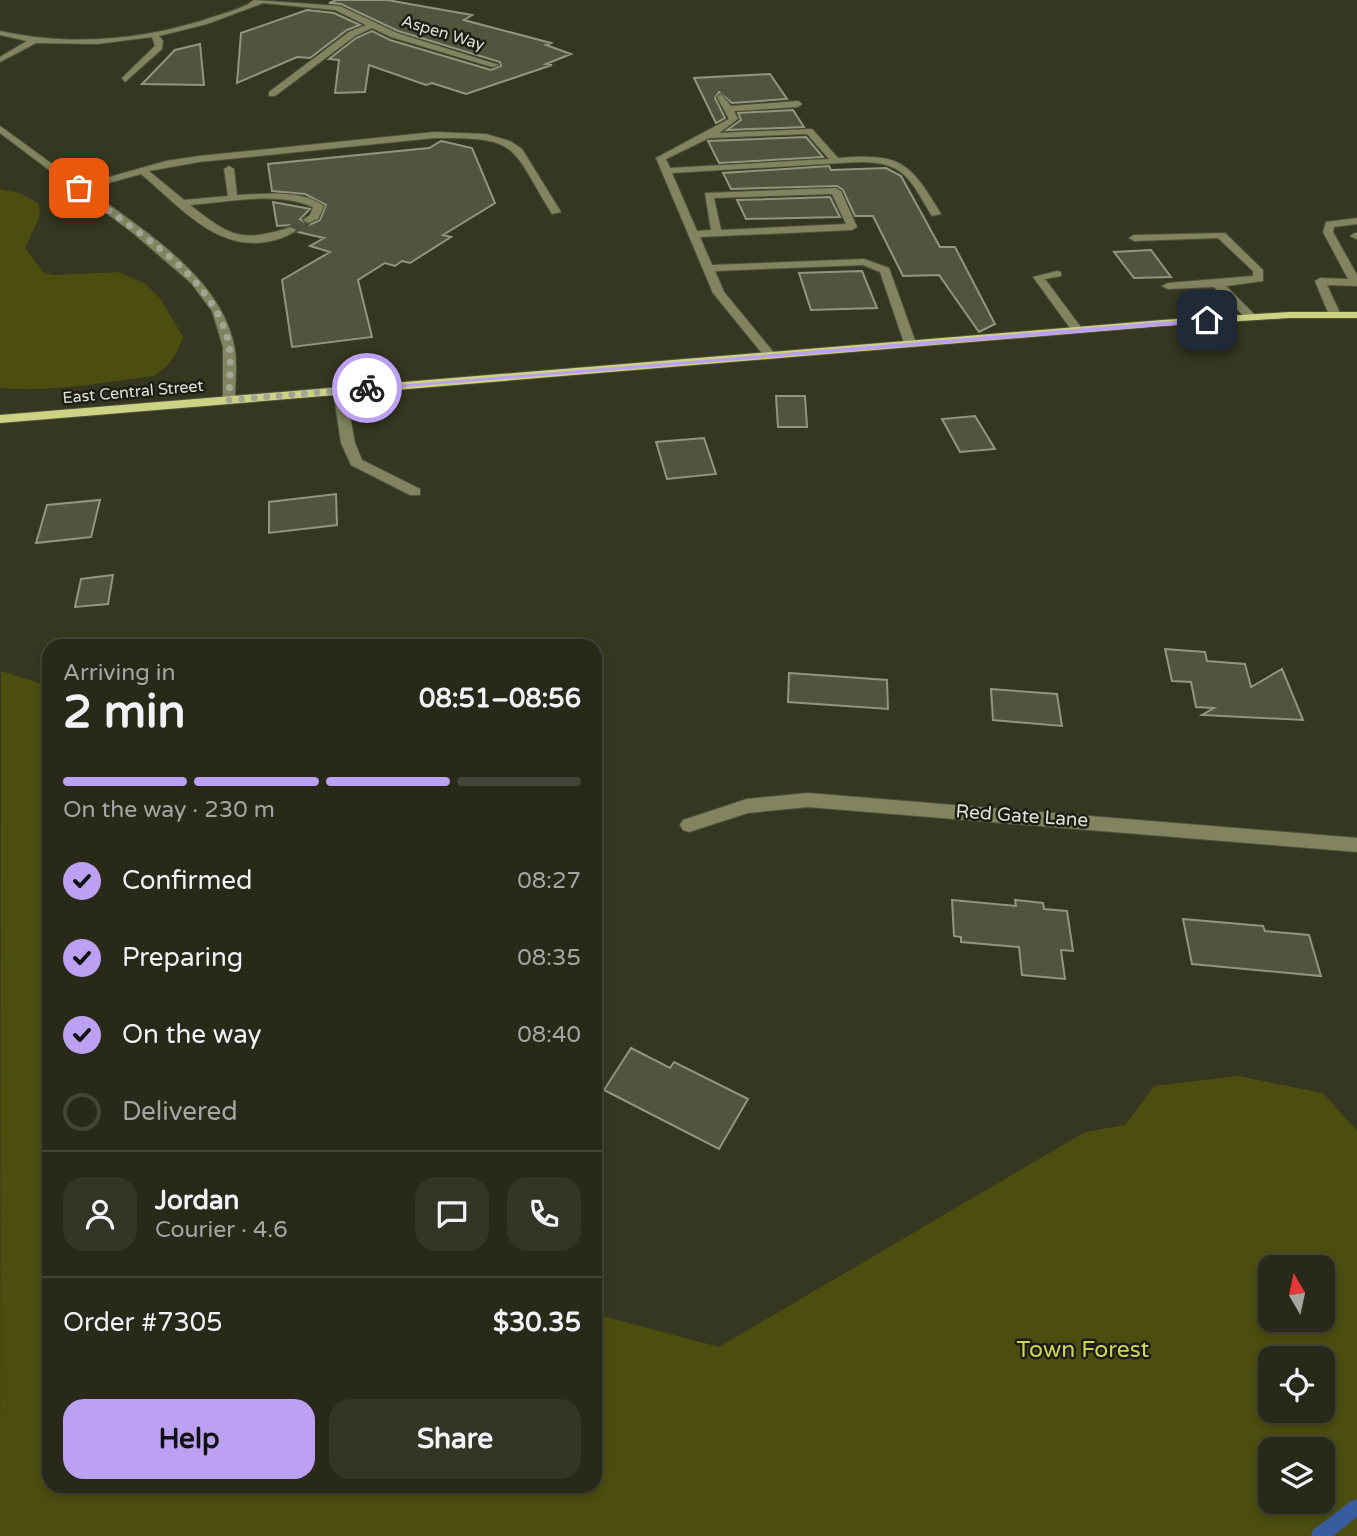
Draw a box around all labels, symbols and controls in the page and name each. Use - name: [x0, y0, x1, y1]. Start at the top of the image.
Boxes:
- street label: Aspen Way: [399, 11, 487, 55]
- pin: [49, 158, 109, 218]
- icon: bag: [60, 169, 98, 207]
- pin: [1177, 290, 1237, 350]
- icon: home: [1188, 301, 1226, 339]
- courier: [332, 353, 402, 423]
- icon: bike: [348, 369, 386, 407]
- street label: East Central Street: [62, 376, 204, 408]
- text: Arriving in: [63, 659, 176, 687]
- text: 08:51–08:56: [419, 683, 581, 714]
- text: 2 min: [63, 685, 186, 740]
- text: On the way · 230 m: [63, 796, 275, 824]
- street label: Red Gate Lane: [955, 800, 1089, 832]
- icon: check: [63, 862, 101, 900]
- text: Confirmed: [122, 865, 252, 896]
- text: 08:27: [517, 867, 581, 895]
- icon: check: [63, 939, 101, 977]
- text: Preparing: [122, 942, 243, 973]
- text: 08:35: [517, 944, 581, 972]
- icon: check: [63, 1016, 101, 1054]
- text: On the way: [122, 1019, 262, 1050]
- text: 08:40: [517, 1021, 581, 1049]
- text: Delivered: [122, 1096, 238, 1127]
- button: person: [63, 1177, 137, 1251]
- button: chat: [415, 1177, 489, 1251]
- button: phone: [507, 1177, 581, 1251]
- text: Jordan: [155, 1185, 239, 1216]
- text: Courier · 4.6: [155, 1216, 288, 1244]
- north arrow: [1258, 1255, 1335, 1332]
- map controls: [1258, 1255, 1335, 1514]
- text: Order #7305: [63, 1307, 223, 1338]
- text: $30.35: [493, 1307, 581, 1338]
- park label: Town Forest: [1017, 1336, 1150, 1364]
- button: locate: [1258, 1346, 1335, 1423]
- button: Help: [63, 1399, 315, 1479]
- button: Share: [329, 1399, 581, 1479]
- button: layers: [1258, 1437, 1335, 1514]

